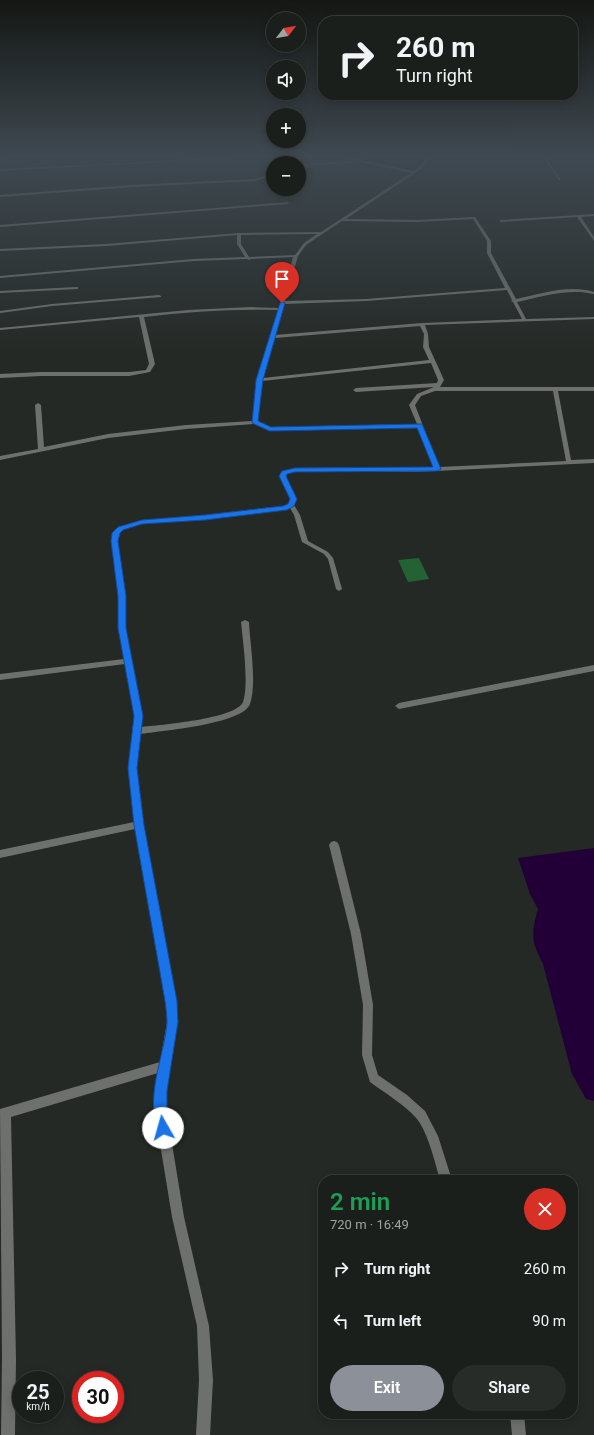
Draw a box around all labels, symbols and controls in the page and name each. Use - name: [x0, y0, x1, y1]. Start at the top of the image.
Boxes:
- north arrow: [266, 12, 306, 52]
- map controls: [266, 12, 306, 196]
- text: 260 m: [396, 31, 475, 64]
- icon: right: [330, 32, 382, 84]
- button: sound: [266, 60, 306, 100]
- text: Turn right: [396, 65, 473, 86]
- button: +: [266, 108, 306, 148]
- button: −: [266, 156, 306, 196]
- pin: [265, 262, 299, 303]
- icon: arrive: [271, 268, 293, 290]
- position arrow: [142, 1107, 184, 1149]
- text: 2 min: [330, 1188, 390, 1216]
- button: close: [524, 1188, 566, 1230]
- text: 720 m · 16:49: [330, 1217, 409, 1232]
- icon: right: [330, 1258, 352, 1280]
- text: Turn right: [364, 1260, 430, 1278]
- text: 260 m: [524, 1260, 566, 1278]
- icon: left: [330, 1310, 352, 1332]
- text: Turn left: [364, 1312, 421, 1330]
- text: 90 m: [532, 1312, 566, 1330]
- button: Exit: [330, 1365, 444, 1411]
- button: Share: [452, 1365, 566, 1411]
- speed limit sign: 30: [72, 1371, 124, 1423]
- text: 25: [27, 1380, 49, 1404]
- text: km/h: [26, 1401, 50, 1412]

